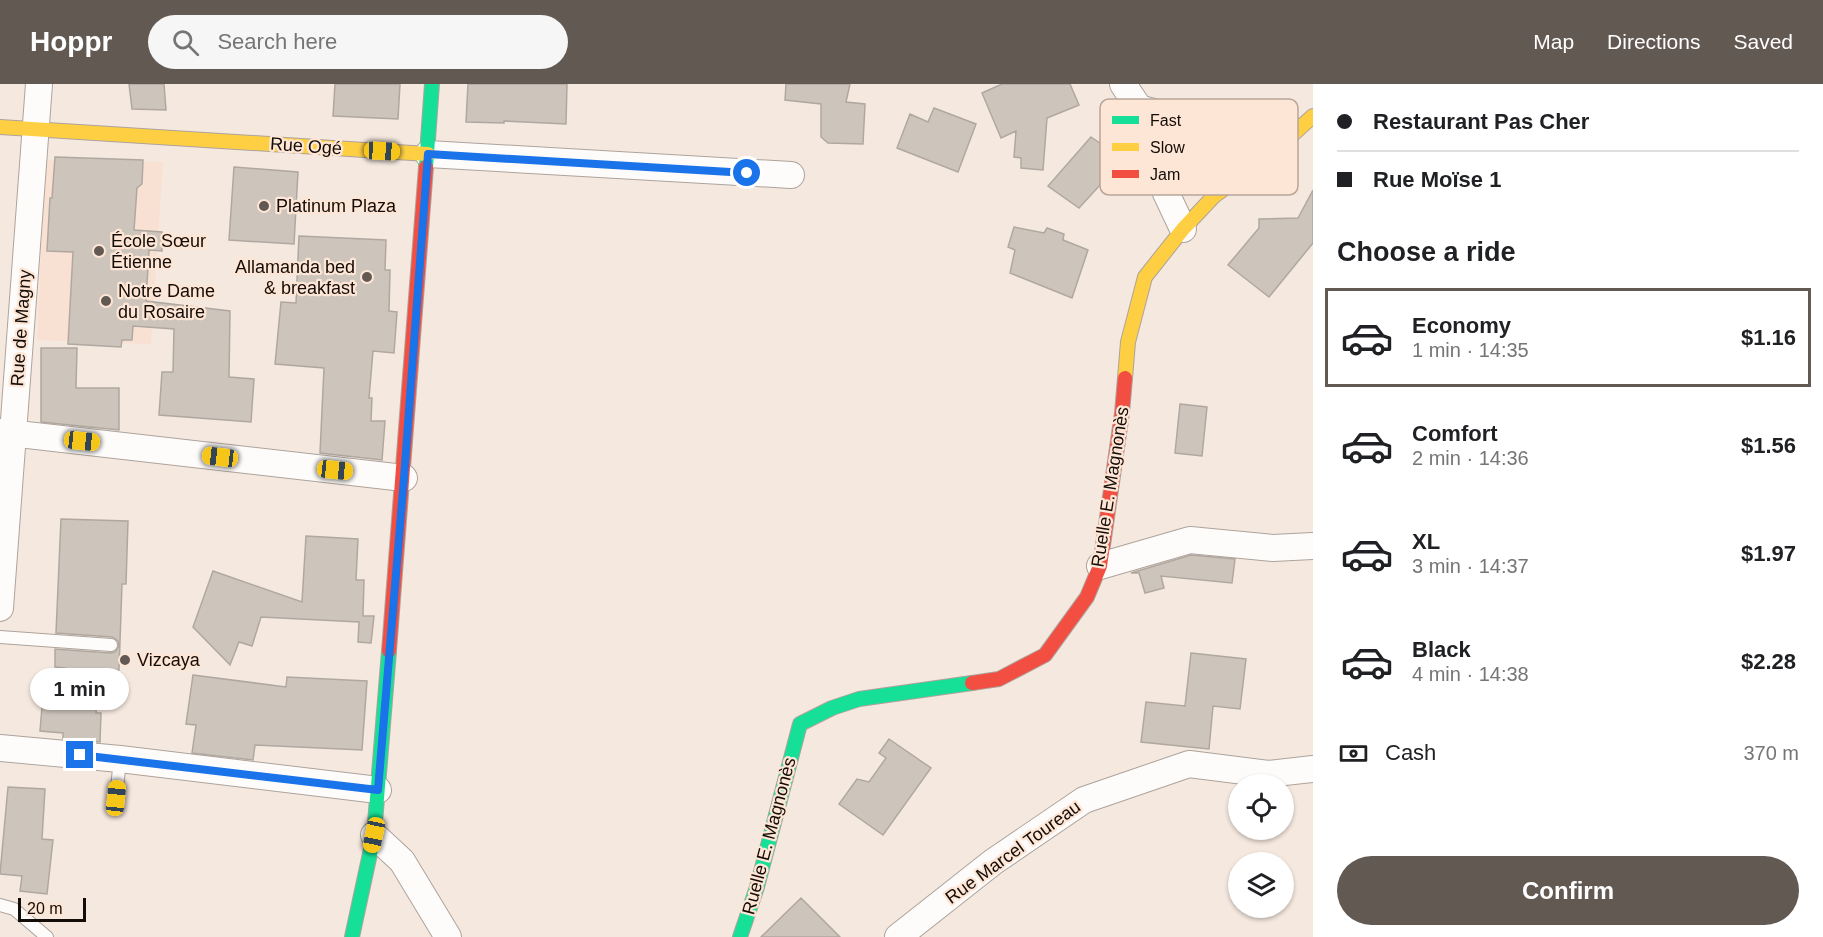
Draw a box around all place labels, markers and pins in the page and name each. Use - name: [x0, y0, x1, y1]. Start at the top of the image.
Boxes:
- place label: Platinum Plaza: [276, 196, 397, 216]
- marker: Platinum Plaza: [257, 199, 271, 213]
- place label: École Sœur Étienne: [111, 231, 206, 272]
- marker: École Sœur Étienne: [92, 244, 106, 258]
- place label: Allamanda bed & breakfast: [235, 257, 355, 298]
- marker: Allamanda bed & breakfast: [360, 270, 374, 284]
- place label: Notre Dame du Rosaire: [118, 281, 215, 322]
- marker: Notre Dame du Rosaire: [99, 294, 113, 308]
- place label: Vizcaya: [137, 650, 201, 670]
- marker: Vizcaya: [118, 653, 132, 667]

